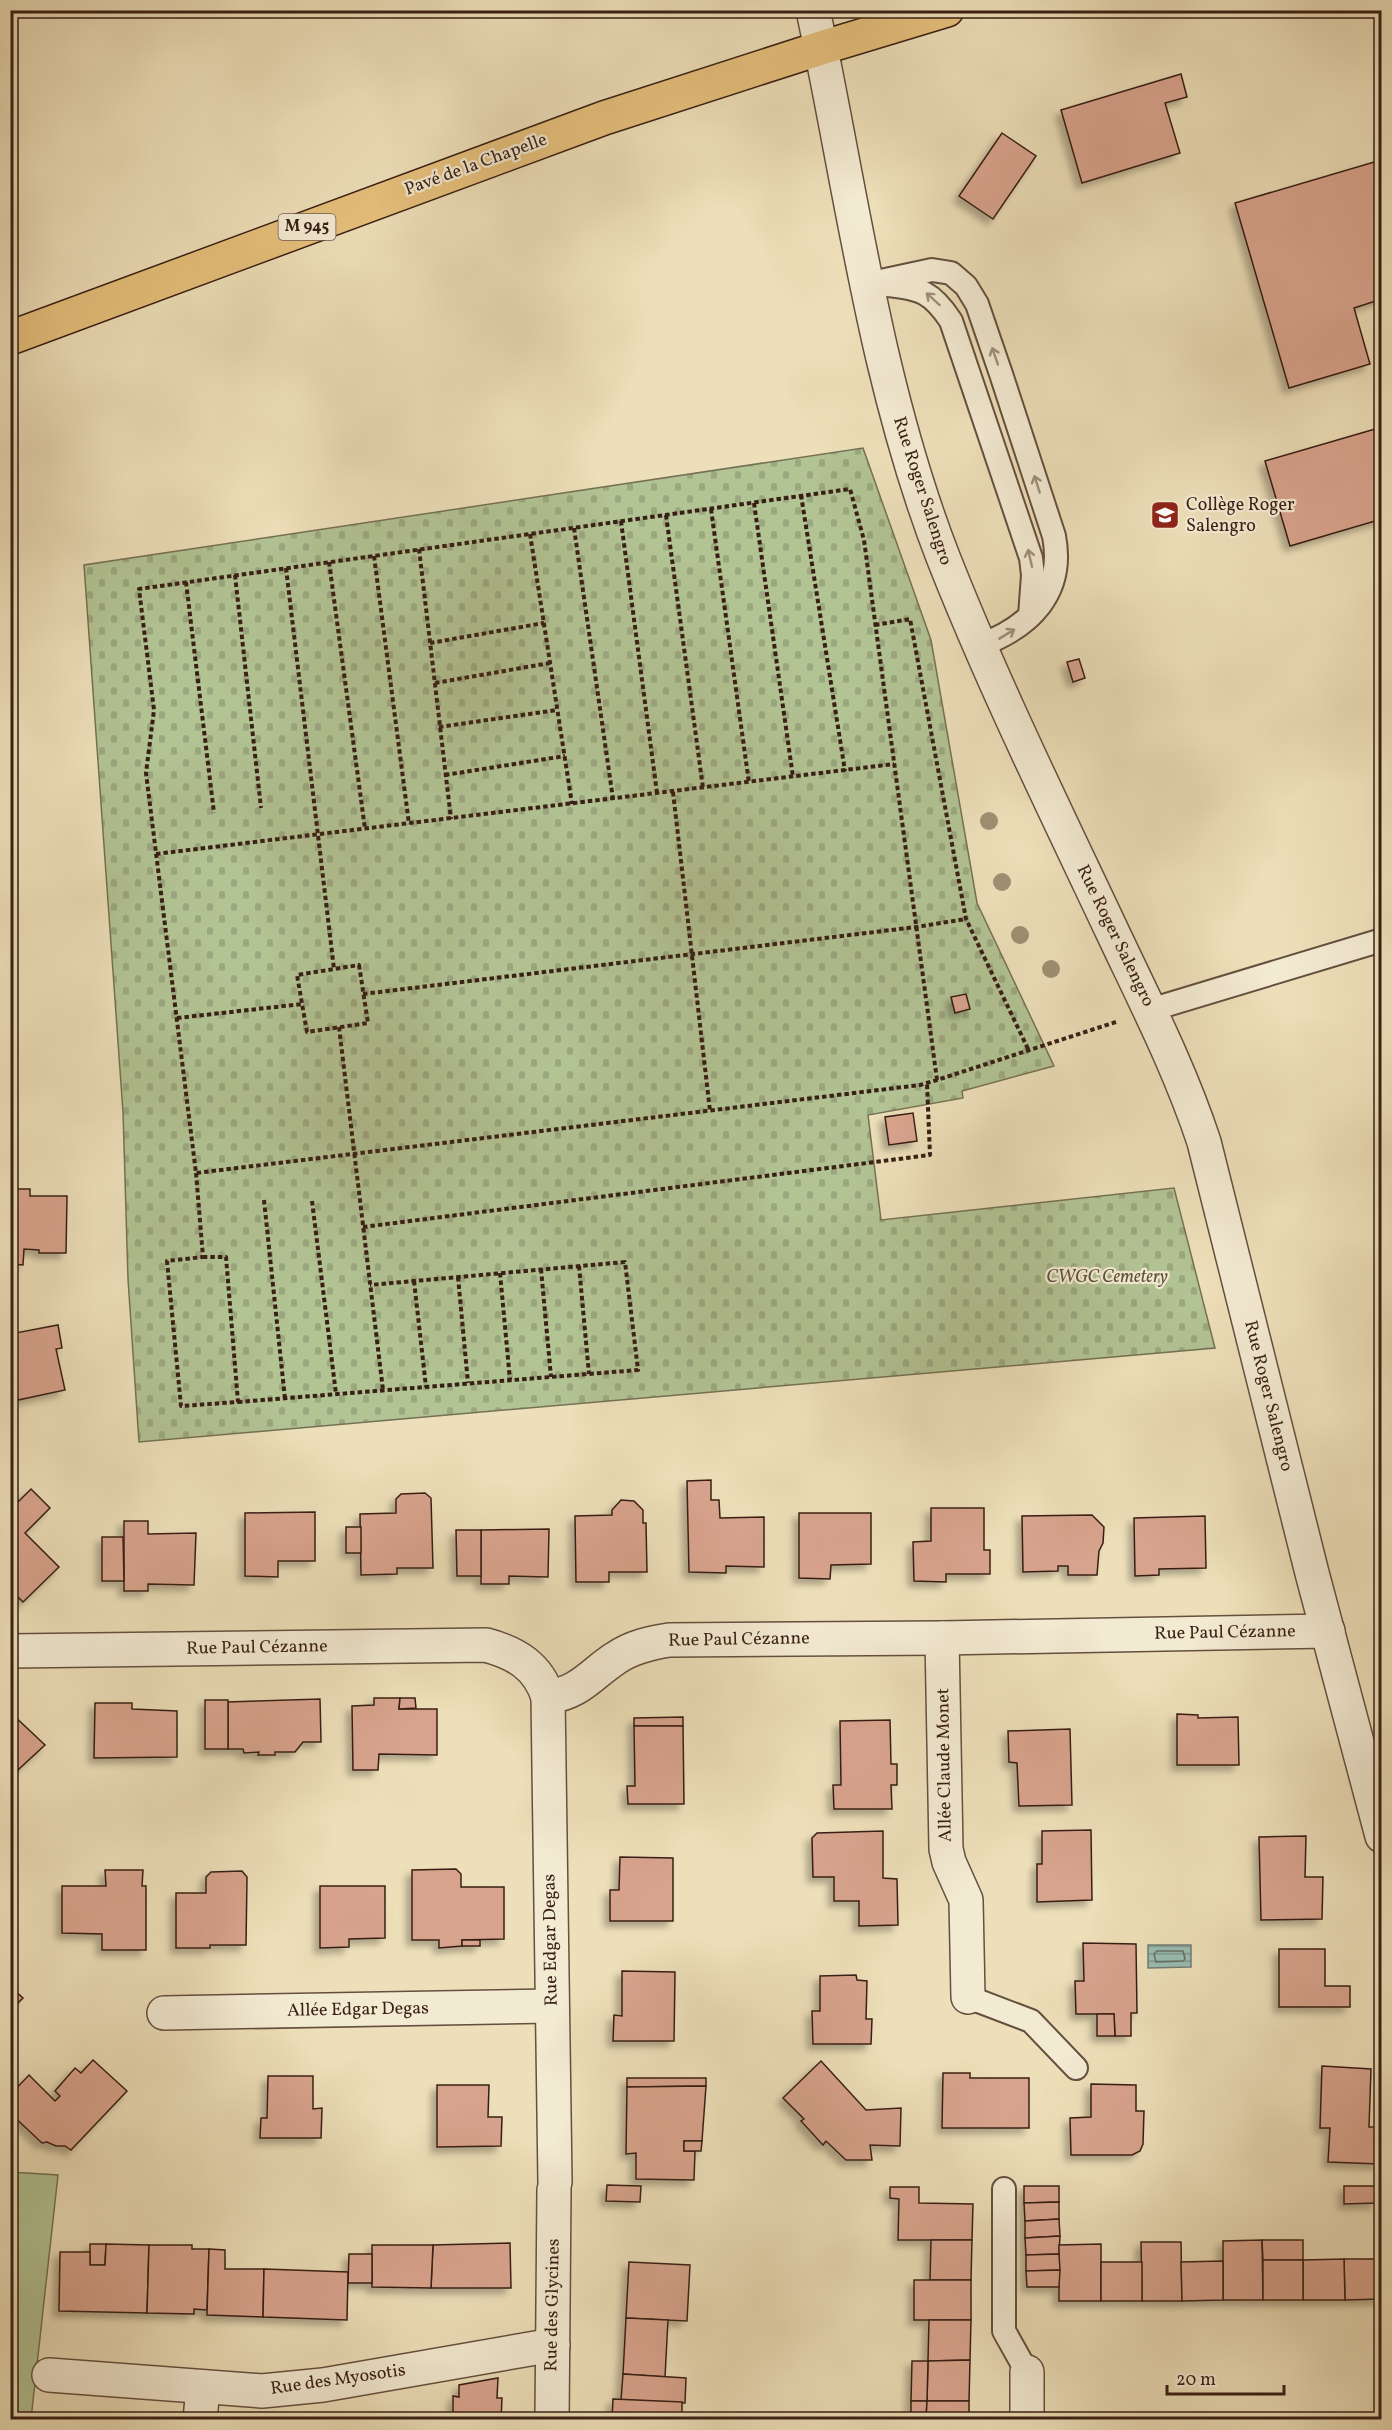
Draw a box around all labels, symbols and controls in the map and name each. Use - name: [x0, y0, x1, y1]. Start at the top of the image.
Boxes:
- street label: Pavé de la Chapelle: [401, 128, 551, 202]
- road number: M 945: [278, 214, 336, 240]
- one-way arrow: [925, 293, 941, 306]
- one-way arrow: [988, 347, 999, 366]
- street label: Rue Roger Salengro: [886, 413, 958, 569]
- one-way arrow: [1031, 475, 1042, 494]
- place label: Collège Roger Salengro: [1186, 493, 1295, 539]
- school or university icon: Collège Roger Salengro: [1149, 499, 1181, 531]
- one-way arrow: [1023, 548, 1035, 567]
- one-way arrow: [998, 627, 1015, 639]
- street label: Rue Roger Salengro: [1070, 861, 1160, 1011]
- park label: CWGC Cemetery: [1046, 1265, 1168, 1290]
- street label: Rue Roger Salengro: [1237, 1318, 1299, 1474]
- street label: Rue Paul Cézanne: [1154, 1619, 1296, 1647]
- street label: Rue Paul Cézanne: [668, 1626, 810, 1654]
- street label: Rue Paul Cézanne: [186, 1634, 328, 1662]
- street label: Allée Claude Monet: [931, 1688, 959, 1842]
- street label: Rue Edgar Degas: [537, 1874, 565, 2006]
- street label: Allée Edgar Degas: [287, 1996, 429, 2024]
- street label: Rue des Glycines: [539, 2238, 567, 2372]
- street label: Rue des Myosotis: [269, 2358, 407, 2402]
- scale bar: [1167, 2358, 1284, 2396]
- text: 20 m: [1176, 2368, 1216, 2393]

